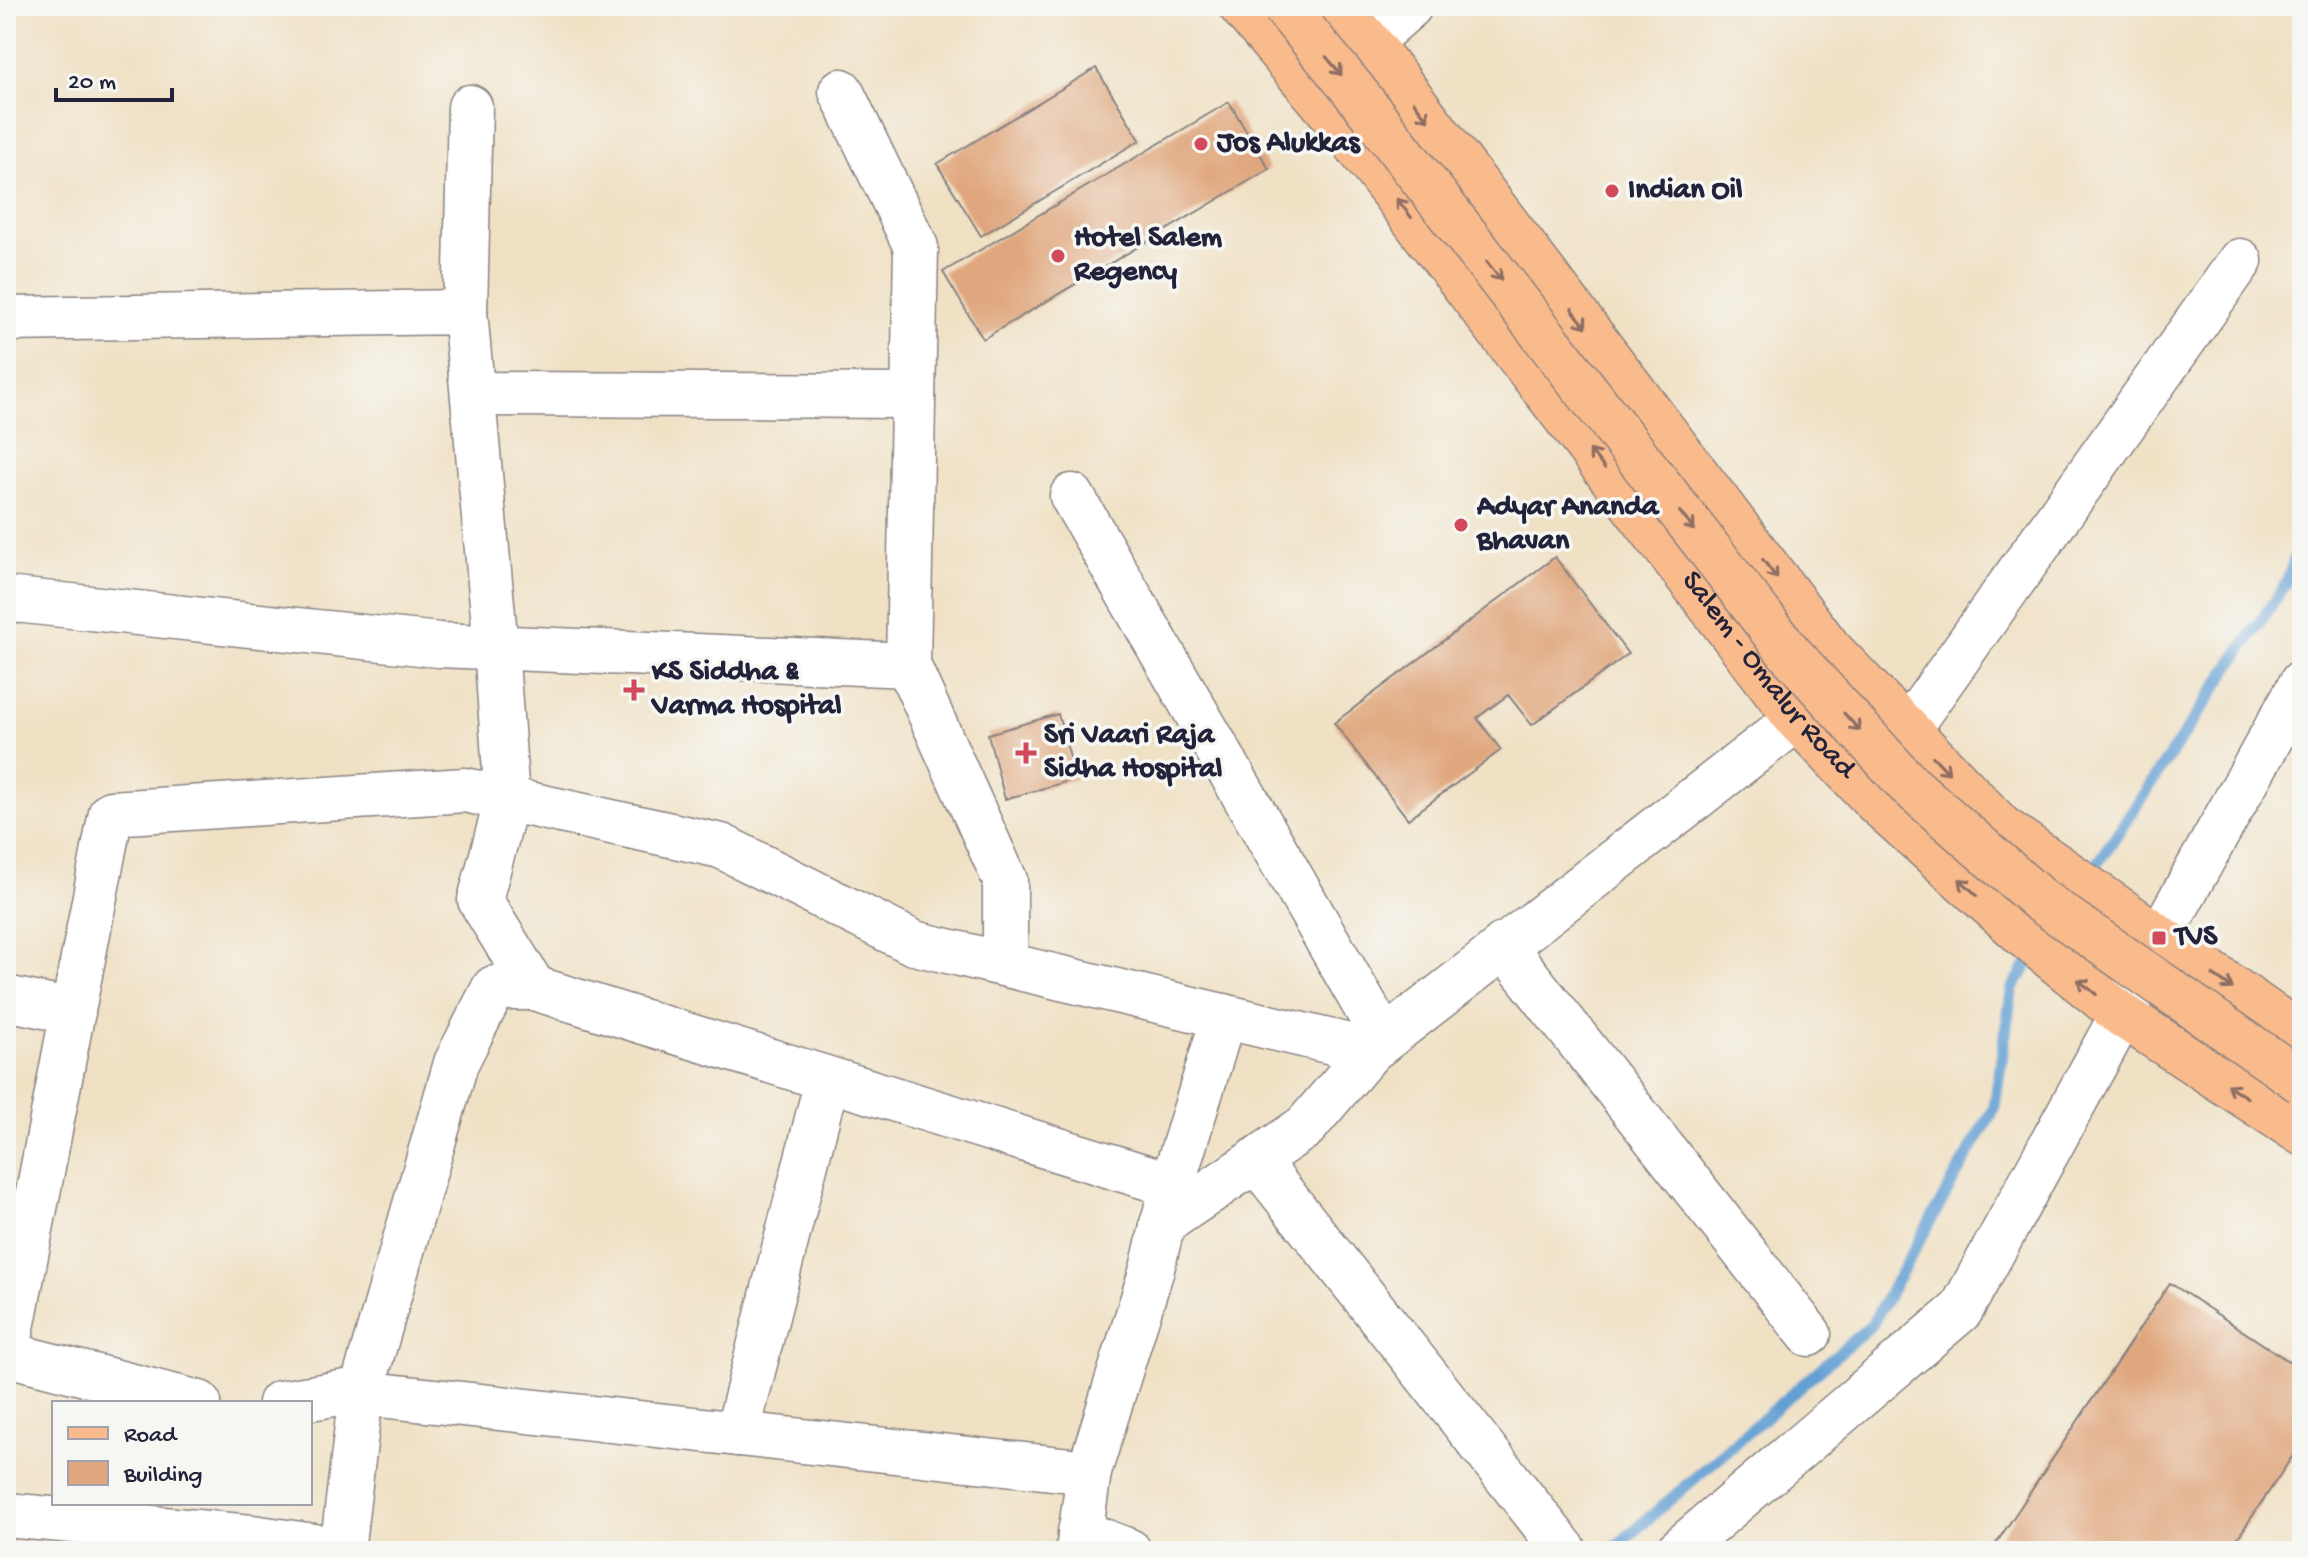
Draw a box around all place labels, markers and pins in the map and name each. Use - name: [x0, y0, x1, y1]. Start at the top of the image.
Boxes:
- place label: Jos Alukkas: [1216, 127, 1361, 162]
- marker: Jos Alukkas: [1192, 135, 1210, 153]
- place label: Indian Oil: [1628, 174, 1743, 209]
- marker: Indian Oil: [1603, 182, 1621, 200]
- place label: Hotel Salem Regency: [1073, 222, 1223, 291]
- marker: Hotel Salem Regency: [1049, 247, 1067, 265]
- place label: Adyar Ananda Bhavan: [1476, 491, 1660, 560]
- marker: Adyar Ananda Bhavan: [1452, 516, 1470, 534]
- place label: KS Siddha & Varma Hospital: [650, 656, 842, 725]
- marker: KS Siddha & Varma Hospital: [623, 679, 645, 701]
- place label: Sri Vaari Raja Sidha Hospital: [1044, 719, 1223, 788]
- marker: Sri Vaari Raja Sidha Hospital: [1015, 742, 1037, 764]
- place label: TVS: [2173, 921, 2218, 956]
- marker: TVS: [2150, 929, 2168, 947]

